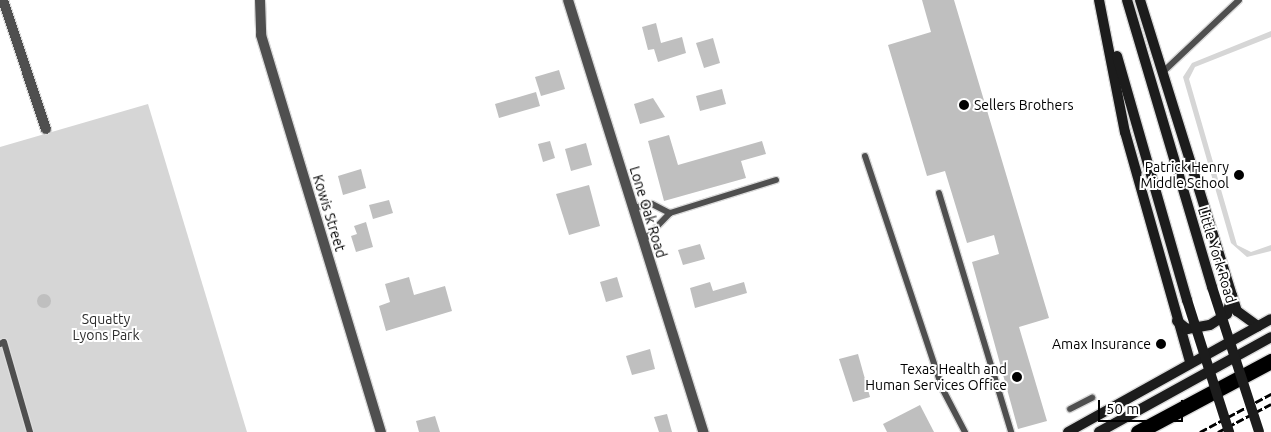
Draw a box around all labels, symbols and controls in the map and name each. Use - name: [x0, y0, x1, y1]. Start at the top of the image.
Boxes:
- place label: Sellers Brothers: [974, 97, 1074, 113]
- marker: Sellers Brothers: [958, 99, 970, 111]
- place label: Patrick Henry Middle School: [1141, 159, 1229, 192]
- street label: Lone Oak Road: [626, 164, 670, 260]
- marker: Patrick Henry Middle School: [1233, 169, 1245, 181]
- street label: Kowis Street: [309, 173, 349, 253]
- street label: Little York Road: [1194, 205, 1240, 305]
- park label: Squatty Lyons Park: [73, 311, 139, 344]
- place label: Amax Insurance: [1052, 336, 1151, 352]
- marker: Amax Insurance: [1155, 338, 1167, 350]
- place label: Texas Health and Human Services Office: [865, 361, 1007, 394]
- marker: Texas Health and Human Services Office: [1011, 371, 1023, 383]
- scale bar: [1101, 390, 1186, 422]
- text: 50 m: [1106, 400, 1139, 417]

